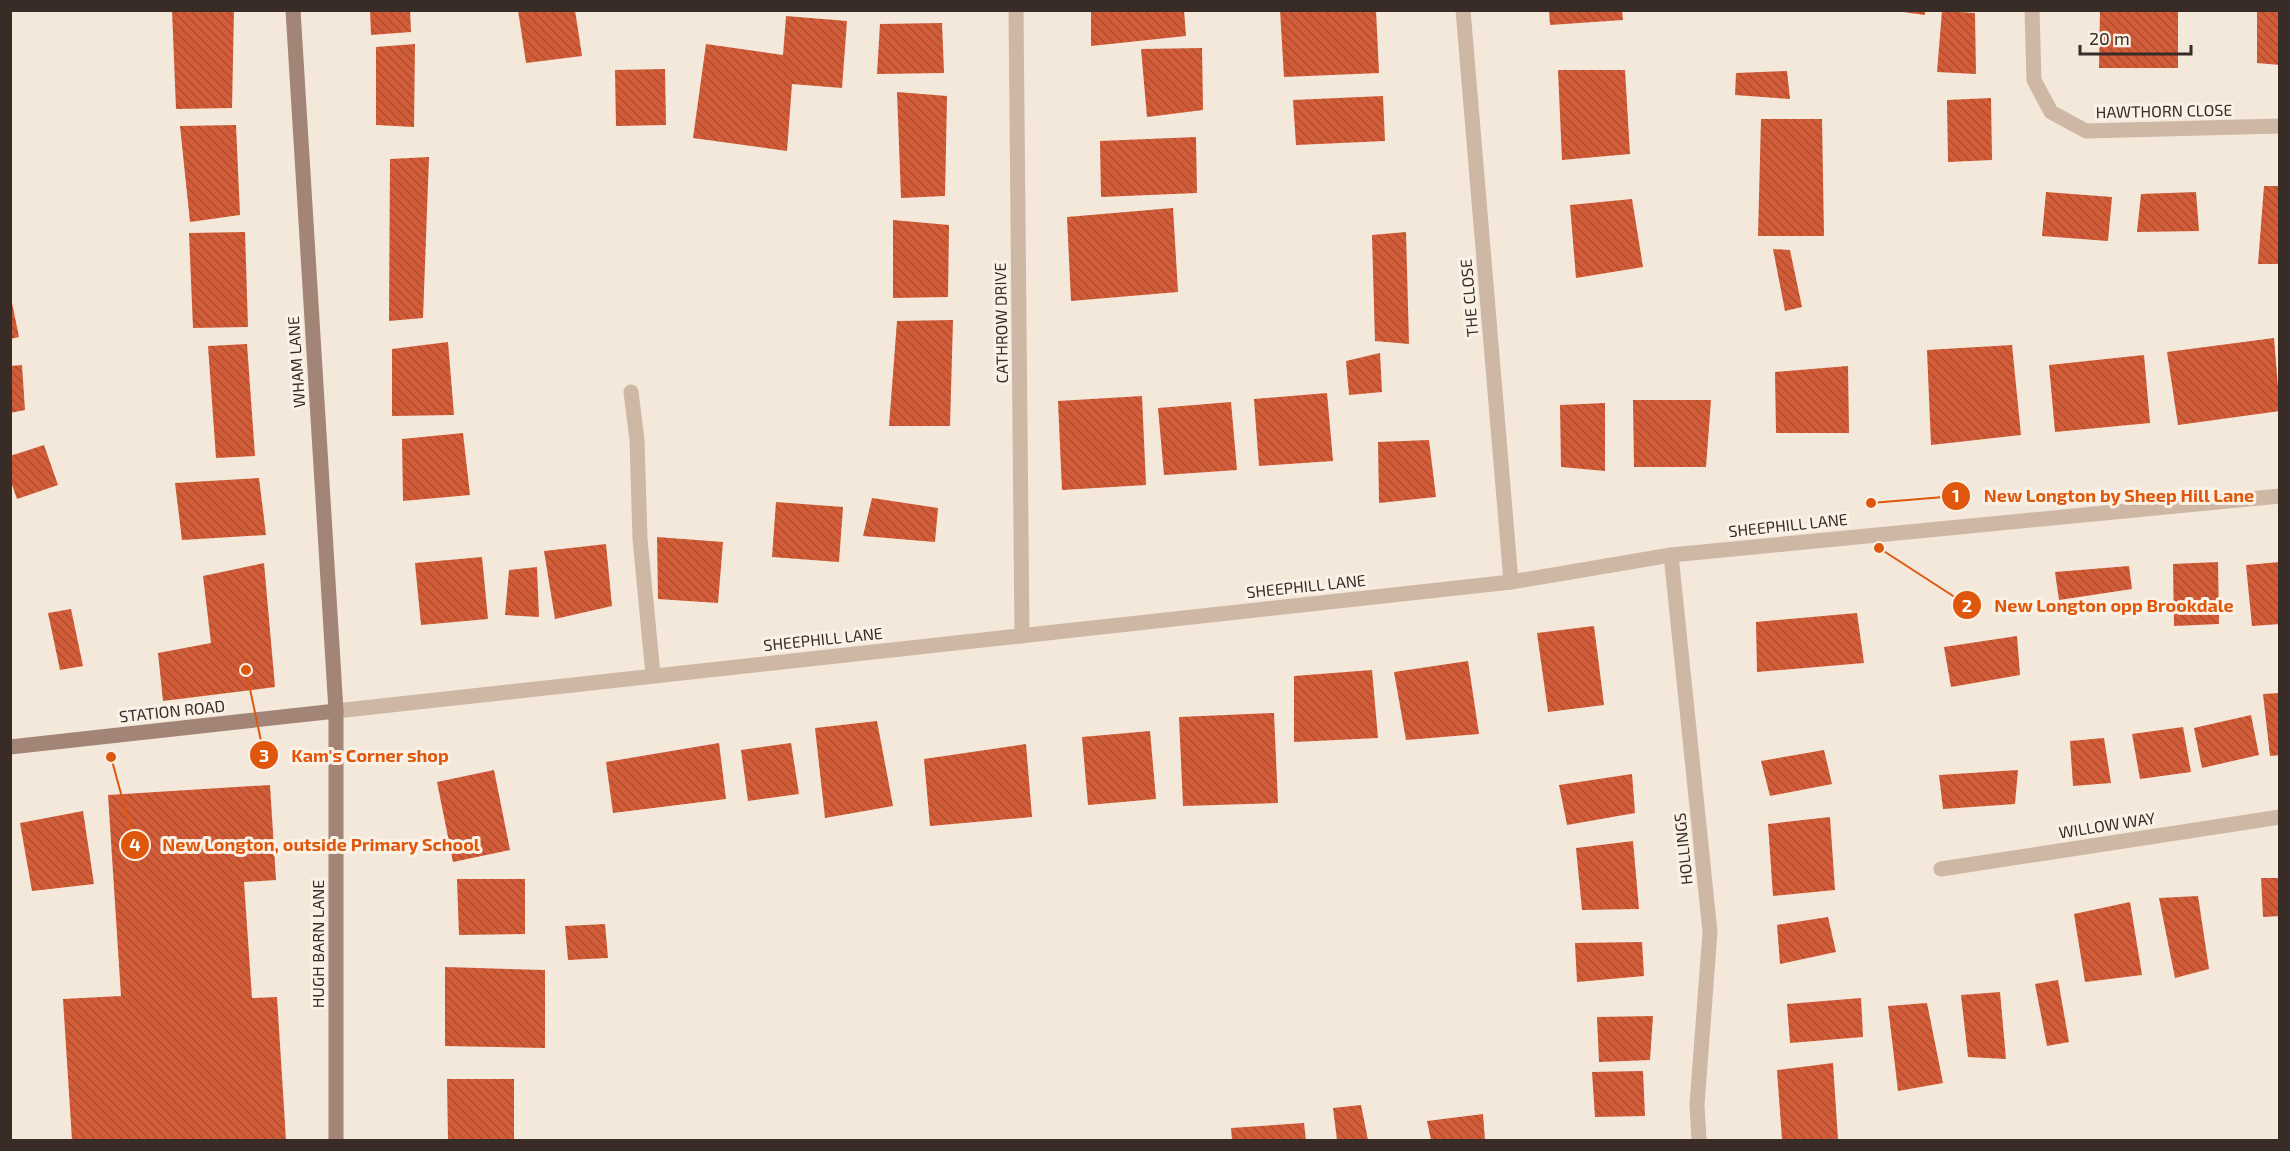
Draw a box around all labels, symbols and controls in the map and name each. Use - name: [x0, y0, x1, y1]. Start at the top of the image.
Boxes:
- scale bar: [2080, 18, 2191, 56]
- text: 20 m: [2089, 27, 2130, 49]
- street label: HAWTHORN CLOSE: [2096, 100, 2232, 121]
- street label: THE CLOSE: [1456, 258, 1481, 338]
- street label: CATHROW DRIVE: [990, 263, 1011, 383]
- street label: WHAM LANE: [283, 316, 308, 408]
- callout: New Longton by Sheep Hill Lane: [1941, 478, 2266, 514]
- text: 1: [1952, 484, 1960, 506]
- text: New Longton by Sheep Hill Lane: [1984, 484, 2254, 506]
- street label: SHEEPHILL LANE: [1727, 509, 1849, 540]
- street label: SHEEPHILL LANE: [1245, 570, 1367, 601]
- callout: New Longton opp Brookdale: [1952, 587, 2246, 623]
- text: 2: [1962, 594, 1972, 616]
- text: New Longton opp Brookdale: [1994, 594, 2234, 616]
- street label: SHEEPHILL LANE: [762, 623, 884, 654]
- street label: STATION ROAD: [118, 695, 226, 726]
- callout: Kam's Corner shop: [249, 737, 461, 773]
- text: 3: [259, 744, 269, 766]
- text: Kam's Corner shop: [291, 744, 449, 766]
- street label: WILLOW WAY: [2057, 807, 2157, 842]
- street label: HOLLINGS: [1669, 812, 1696, 886]
- callout: New Longton, outside Primary School: [120, 827, 492, 863]
- text: 4: [129, 833, 141, 855]
- text: New Longton, outside Primary School: [162, 833, 480, 855]
- street label: HUGH BARN LANE: [308, 880, 327, 1008]

